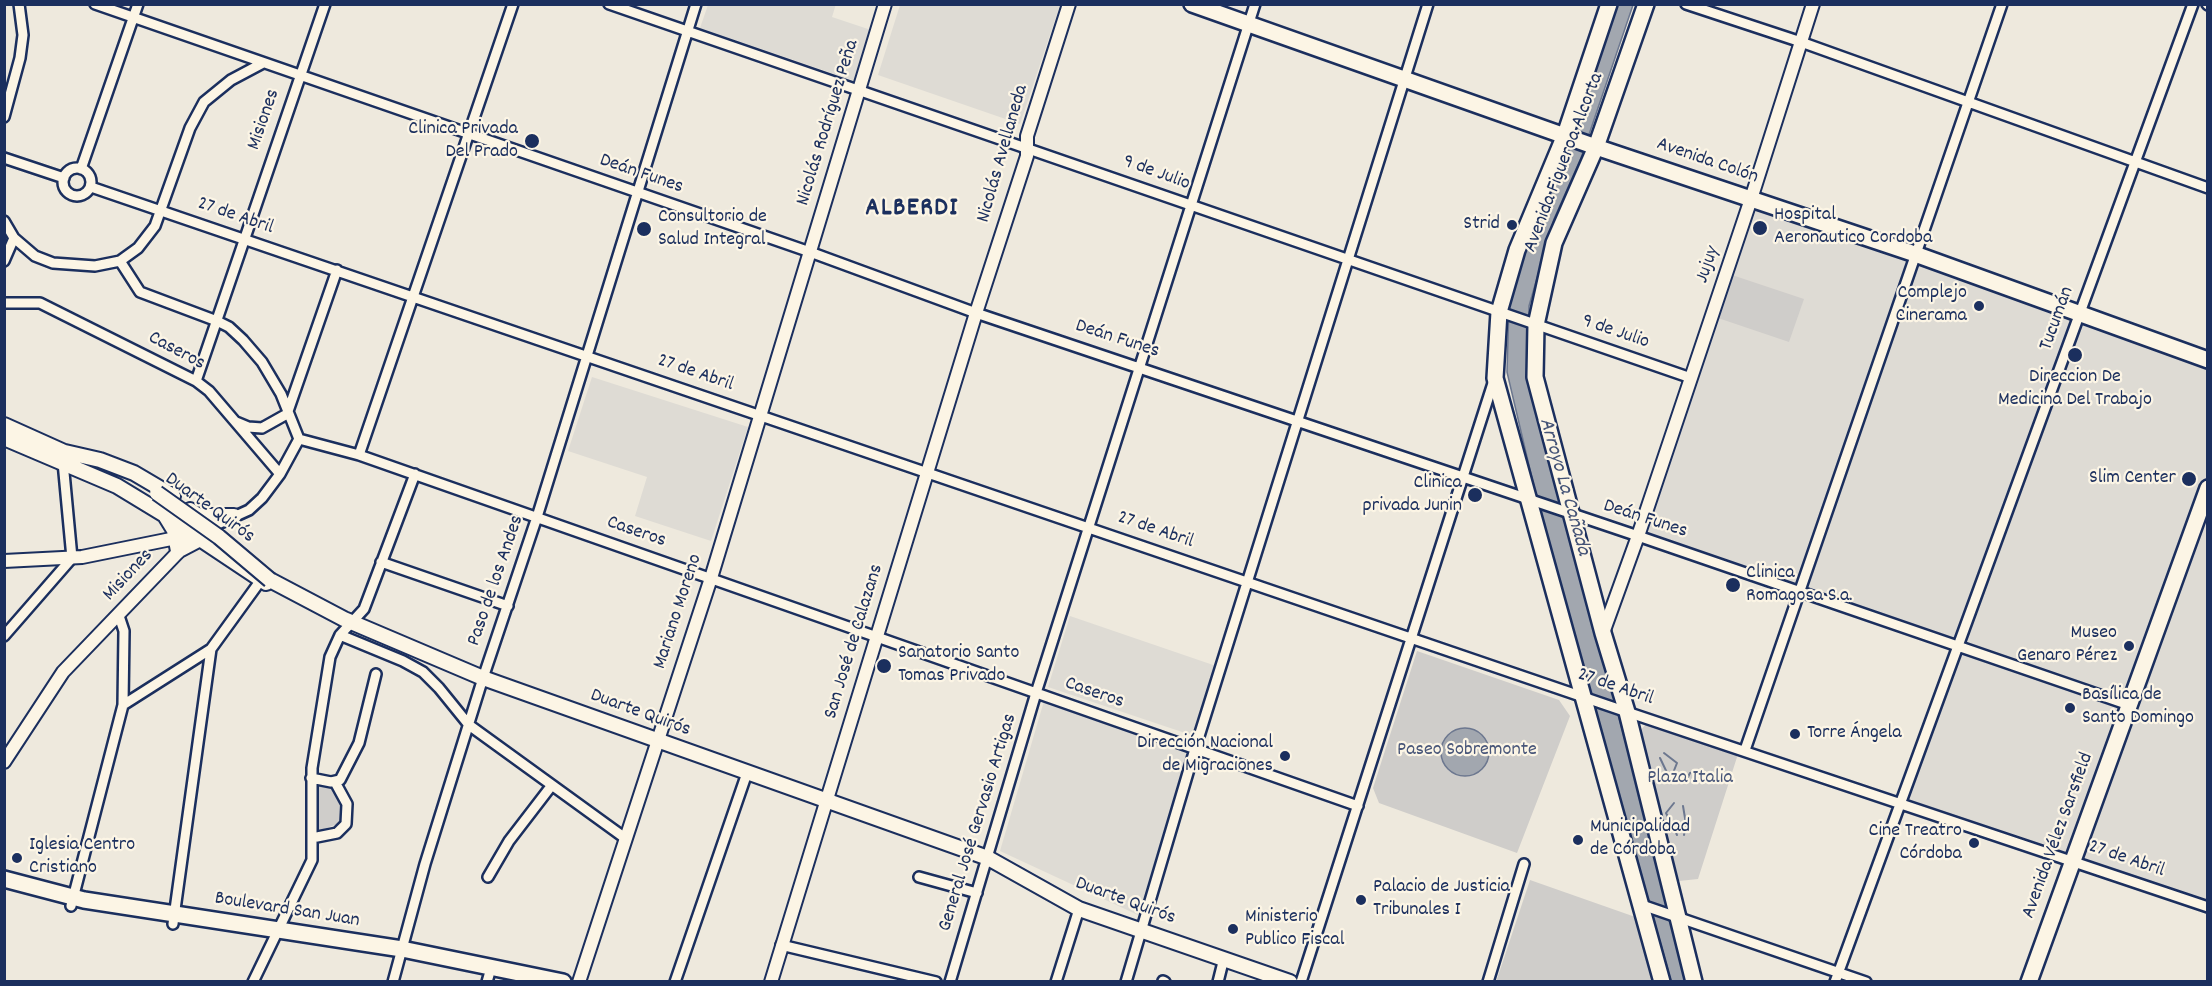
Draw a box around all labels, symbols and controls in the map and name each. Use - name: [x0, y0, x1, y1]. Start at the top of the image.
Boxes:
- street label: Nicolás Rodríguez Peña: [792, 37, 866, 209]
- street label: Avenida Figueroa Alcorta: [1520, 70, 1610, 256]
- street label: Nicolás Avellaneda: [973, 82, 1035, 226]
- street label: Misiones: [243, 86, 287, 154]
- place label: Clinica Privada Del Prado: [408, 118, 518, 165]
- marker: Clinica Privada Del Prado: [523, 132, 541, 150]
- street label: Avenida Colón: [1653, 133, 1761, 191]
- street label: Deán Funes: [596, 150, 686, 200]
- street label: 9 de Julio: [1119, 151, 1193, 197]
- street label: 27 de Abril: [194, 193, 276, 241]
- district label: ALBERDI: [865, 194, 959, 226]
- place label: Hospital Aeronautico Cordoba: [1774, 204, 1932, 251]
- place label: Consultorio de Salud Integral: [658, 206, 767, 253]
- place label: Strid: [1463, 213, 1500, 237]
- marker: Strid: [1505, 218, 1519, 232]
- marker: Hospital Aeronautico Cordoba: [1751, 219, 1769, 237]
- marker: Consultorio de Salud Integral: [635, 220, 653, 238]
- street label: Jujuy: [1691, 243, 1727, 287]
- place label: Complejo Cinerama: [1896, 282, 1967, 329]
- street label: Tucumán: [2035, 284, 2081, 354]
- marker: Complejo Cinerama: [1972, 299, 1986, 313]
- street label: 9 de Julio: [1578, 310, 1652, 356]
- street label: Deán Funes: [1072, 315, 1162, 365]
- street label: Caseros: [143, 327, 209, 377]
- marker: Direccion De Medicina Del Trabajo: [2066, 346, 2084, 364]
- street label: 27 de Abril: [654, 350, 736, 398]
- place label: Direccion De Medicina Del Trabajo: [1998, 366, 2152, 413]
- water label: Arroyo La Cañada: [1531, 415, 1595, 559]
- place label: Slim Center: [2089, 467, 2176, 491]
- street label: Duarte Quirós: [159, 468, 259, 550]
- marker: Slim Center: [2180, 470, 2198, 488]
- place label: Clinica privada Junin: [1363, 472, 1462, 519]
- marker: Clinica privada Junin: [1466, 486, 1484, 504]
- street label: Deán Funes: [1600, 495, 1690, 545]
- street label: 27 de Abril: [1114, 507, 1196, 555]
- street label: Caseros: [603, 512, 669, 554]
- street label: Paso de los Andes: [463, 513, 531, 649]
- street label: Misiones: [99, 545, 159, 607]
- street label: Mariano Moreno: [649, 552, 709, 672]
- street label: San José de Calazans: [820, 562, 890, 722]
- place label: Clinica Romagosa S.a.: [1746, 562, 1853, 609]
- marker: Clinica Romagosa S.a.: [1724, 576, 1742, 594]
- place label: Museo Genaro Pérez: [2017, 622, 2117, 669]
- marker: Museo Genaro Pérez: [2122, 639, 2136, 653]
- place label: Sanatorio Santo Tomas Privado: [898, 642, 1019, 689]
- marker: Sanatorio Santo Tomas Privado: [875, 657, 893, 675]
- street label: 27 de Abril: [1574, 664, 1656, 712]
- street label: Caseros: [1061, 673, 1127, 715]
- place label: Basílica de Santo Domingo: [2082, 684, 2194, 731]
- street label: Duarte Quirós: [586, 685, 694, 743]
- marker: Basílica de Santo Domingo: [2063, 701, 2077, 715]
- street label: General José Gervasio Artigas: [934, 711, 1024, 935]
- place label: Torre Ángela: [1807, 722, 1902, 746]
- marker: Torre Ángela: [1788, 727, 1802, 741]
- place label: Dirección Nacional de Migraciones: [1137, 732, 1273, 779]
- park label: Paseo Sobremonte: [1397, 739, 1537, 763]
- marker: Dirección Nacional de Migraciones: [1278, 749, 1292, 763]
- street label: Avenida Vélez Sarsfield: [2018, 750, 2100, 922]
- park label: Plaza Italia: [1647, 767, 1733, 791]
- place label: Municipalidad de Córdoba: [1590, 816, 1690, 863]
- place label: Cine Treatro Córdoba: [1869, 820, 1962, 867]
- marker: Municipalidad de Córdoba: [1571, 833, 1585, 847]
- place label: Iglesia Centro Cristiano: [29, 834, 135, 881]
- marker: Cine Treatro Córdoba: [1967, 836, 1981, 850]
- street label: 27 de Abril: [2085, 836, 2167, 884]
- marker: Iglesia Centro Cristiano: [10, 851, 24, 865]
- street label: Duarte Quirós: [1071, 873, 1179, 931]
- place label: Palacio de Justicia Tribunales I: [1373, 876, 1510, 923]
- street label: Boulevard San Juan: [213, 888, 361, 934]
- marker: Palacio de Justicia Tribunales I: [1354, 893, 1368, 907]
- place label: Ministerio Publico Fiscal: [1245, 906, 1344, 953]
- marker: Ministerio Publico Fiscal: [1226, 922, 1240, 936]

